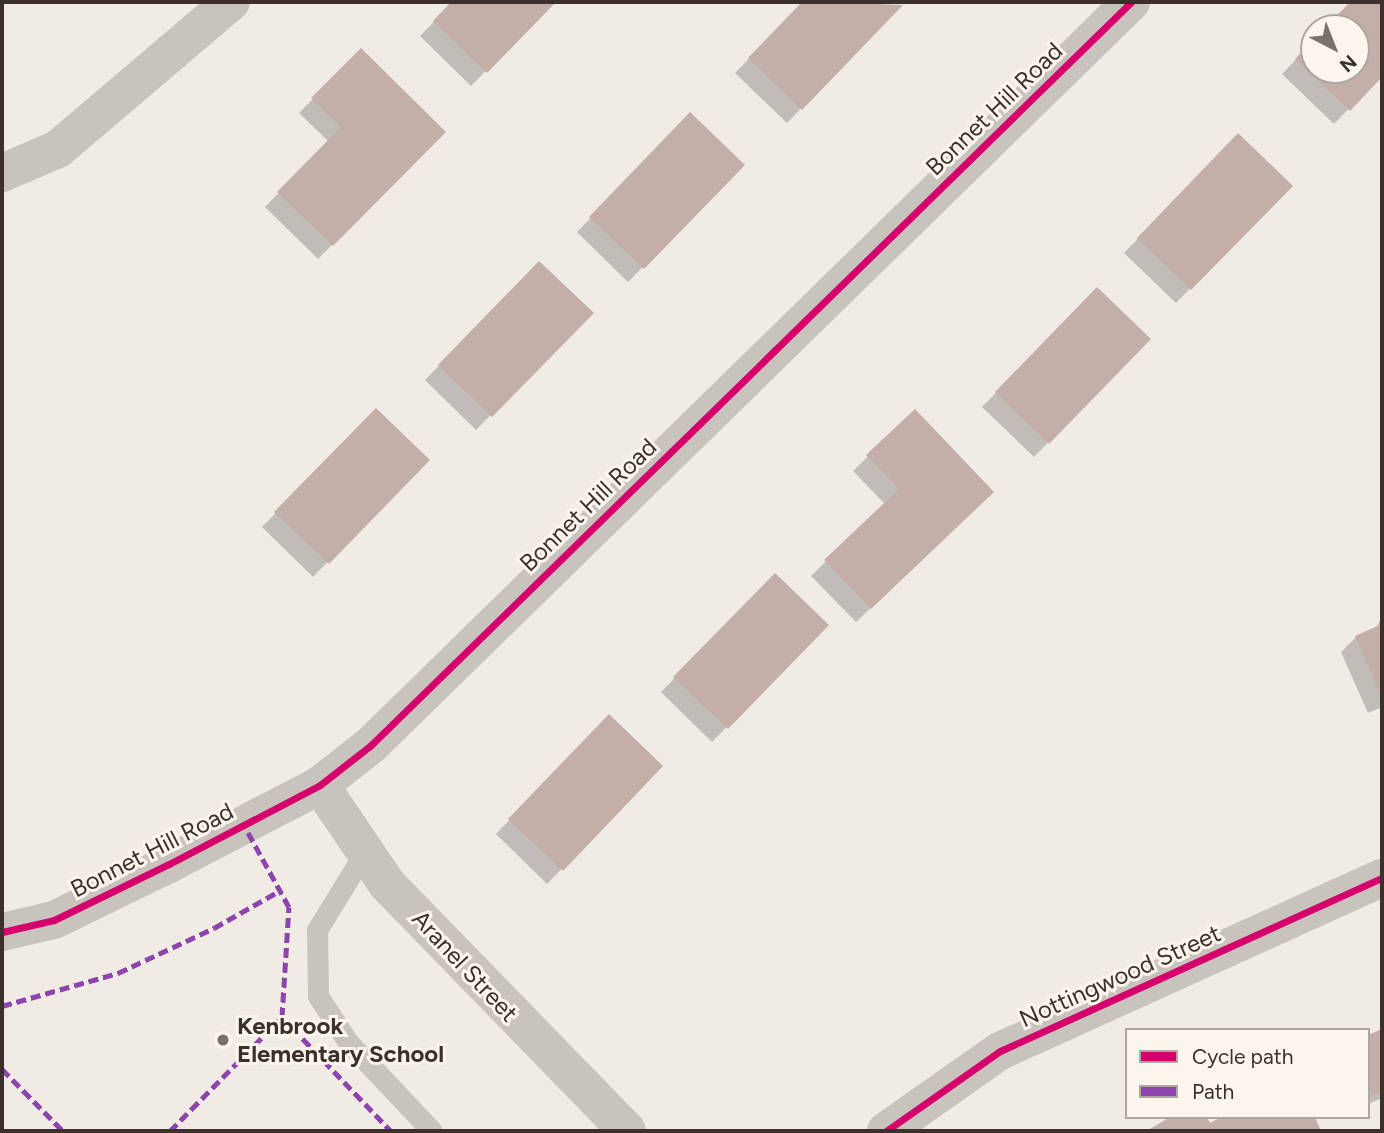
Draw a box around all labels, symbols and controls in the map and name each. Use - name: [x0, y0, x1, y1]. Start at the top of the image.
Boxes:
- north arrow: [1300, 14, 1370, 84]
- street label: Bonnet Hill Road: [920, 37, 1068, 181]
- text: N: [1335, 50, 1361, 77]
- street label: Bonnet Hill Road: [514, 433, 662, 577]
- street label: Bonnet Hill Road: [66, 797, 238, 903]
- street label: Aranel Street: [406, 904, 524, 1028]
- street label: Nottingwood Street: [1015, 919, 1225, 1033]
- place label: Kenbrook Elementary School: [237, 1012, 444, 1068]
- legend: [1125, 1028, 1370, 1119]
- marker: Kenbrook Elementary School: [215, 1032, 231, 1048]
- text: Cycle path: [1192, 1044, 1293, 1069]
- text: Path: [1192, 1079, 1234, 1104]

